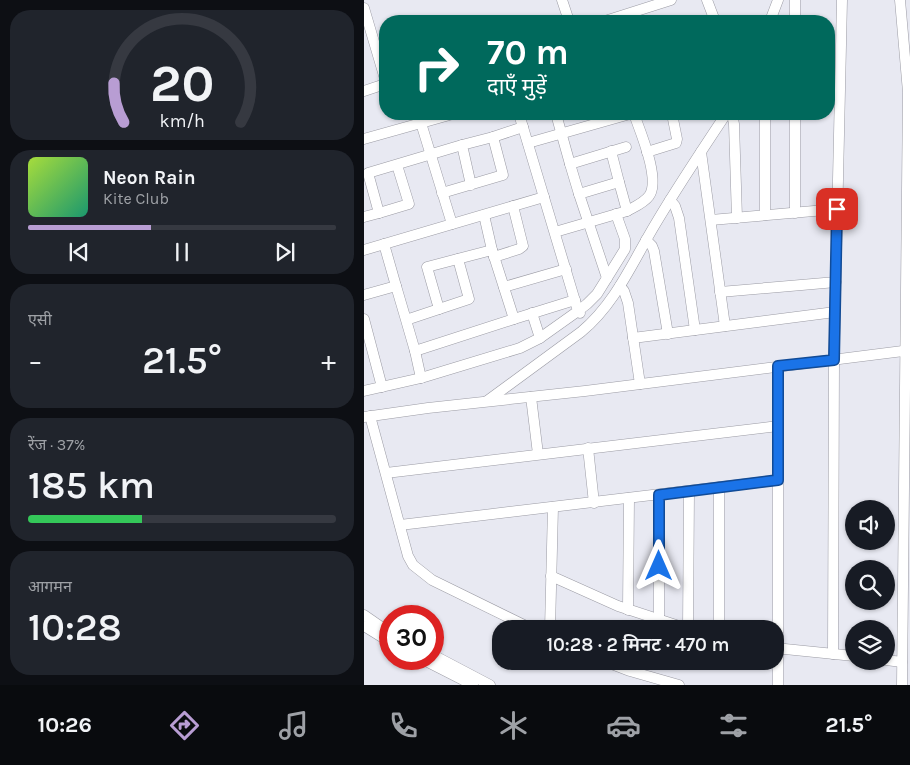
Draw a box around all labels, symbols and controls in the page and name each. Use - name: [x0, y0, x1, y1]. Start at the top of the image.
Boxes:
- text: 70 m: [487, 32, 569, 73]
- icon: right: [404, 35, 469, 100]
- text: 20: [150, 53, 214, 114]
- text: दाएँ मुड़ें: [487, 74, 547, 100]
- text: km/h: [159, 111, 205, 132]
- text: Neon Rain: [103, 167, 196, 189]
- pin: [816, 188, 858, 230]
- text: Kite Club: [103, 189, 169, 208]
- icon: arrive: [823, 195, 851, 223]
- icon: previous: [65, 238, 93, 266]
- icon: pause: [168, 238, 196, 266]
- icon: next: [271, 238, 299, 266]
- text: एसी: [28, 310, 52, 329]
- text: 21.5°: [142, 338, 222, 383]
- text: −: [28, 344, 43, 377]
- text: +: [321, 344, 336, 377]
- text: रेंज · 37%: [28, 435, 85, 454]
- text: 185 km: [28, 463, 155, 508]
- map controls: [845, 500, 895, 670]
- button: sound: [845, 500, 895, 550]
- position arrow: [632, 539, 684, 591]
- button: search: [845, 560, 895, 610]
- text: आगमन: [28, 577, 72, 596]
- text: 10:28: [28, 605, 122, 650]
- speed limit sign: 30: [379, 605, 444, 670]
- button: layers: [845, 620, 895, 670]
- text: 10:28 · 2 मिनट · 470 m: [546, 634, 730, 656]
- icon: directions: [167, 708, 202, 743]
- icon: music: [276, 708, 311, 743]
- icon: phone: [386, 708, 421, 743]
- icon: climate: [496, 708, 531, 743]
- icon: car: [606, 708, 641, 743]
- icon: filters: [716, 708, 751, 743]
- text: 10:26: [37, 712, 92, 738]
- text: 21.5°: [825, 712, 873, 738]

